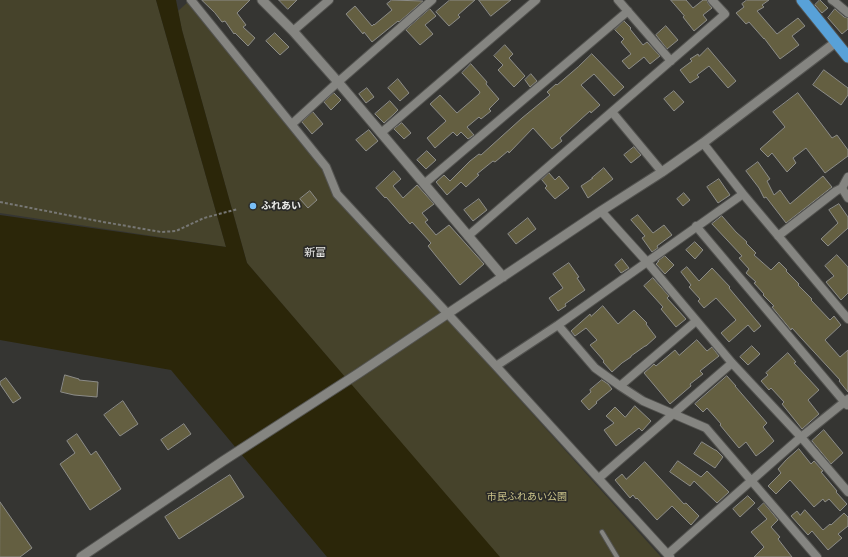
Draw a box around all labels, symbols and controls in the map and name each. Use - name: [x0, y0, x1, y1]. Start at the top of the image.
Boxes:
- place label: ふれあい: [261, 200, 301, 212]
- marker: ふれあい: [248, 201, 258, 211]
- district label: 新富: [304, 246, 326, 260]
- park label: 市民ふれあい公園: [487, 491, 567, 503]

